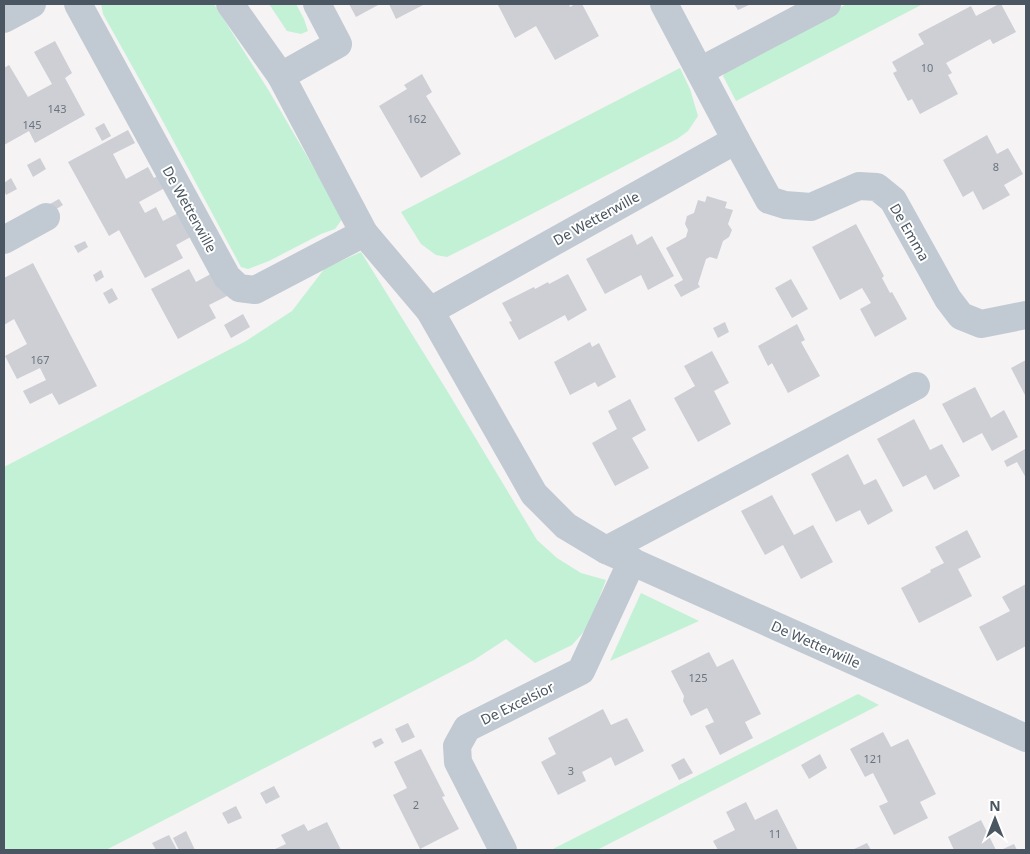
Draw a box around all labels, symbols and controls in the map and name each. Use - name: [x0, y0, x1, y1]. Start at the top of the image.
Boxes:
- house number: 10: [921, 60, 933, 75]
- house number: 143: [48, 101, 66, 116]
- house number: 162: [408, 111, 426, 126]
- house number: 145: [23, 117, 41, 132]
- house number: 8: [993, 159, 999, 174]
- street label: De Wetterwille: [158, 162, 222, 256]
- street label: De Wetterwille: [549, 186, 643, 250]
- street label: De Emma: [886, 200, 934, 264]
- house number: 167: [31, 352, 49, 367]
- street label: De Wetterwille: [768, 616, 864, 672]
- house number: 125: [689, 670, 707, 685]
- street label: De Excelsior: [477, 677, 557, 729]
- house number: 121: [864, 751, 882, 766]
- house number: 3: [568, 763, 574, 778]
- north arrow: [970, 794, 1020, 844]
- text: N: [989, 796, 1001, 815]
- house number: 2: [413, 797, 419, 812]
- house number: 11: [769, 826, 781, 841]

